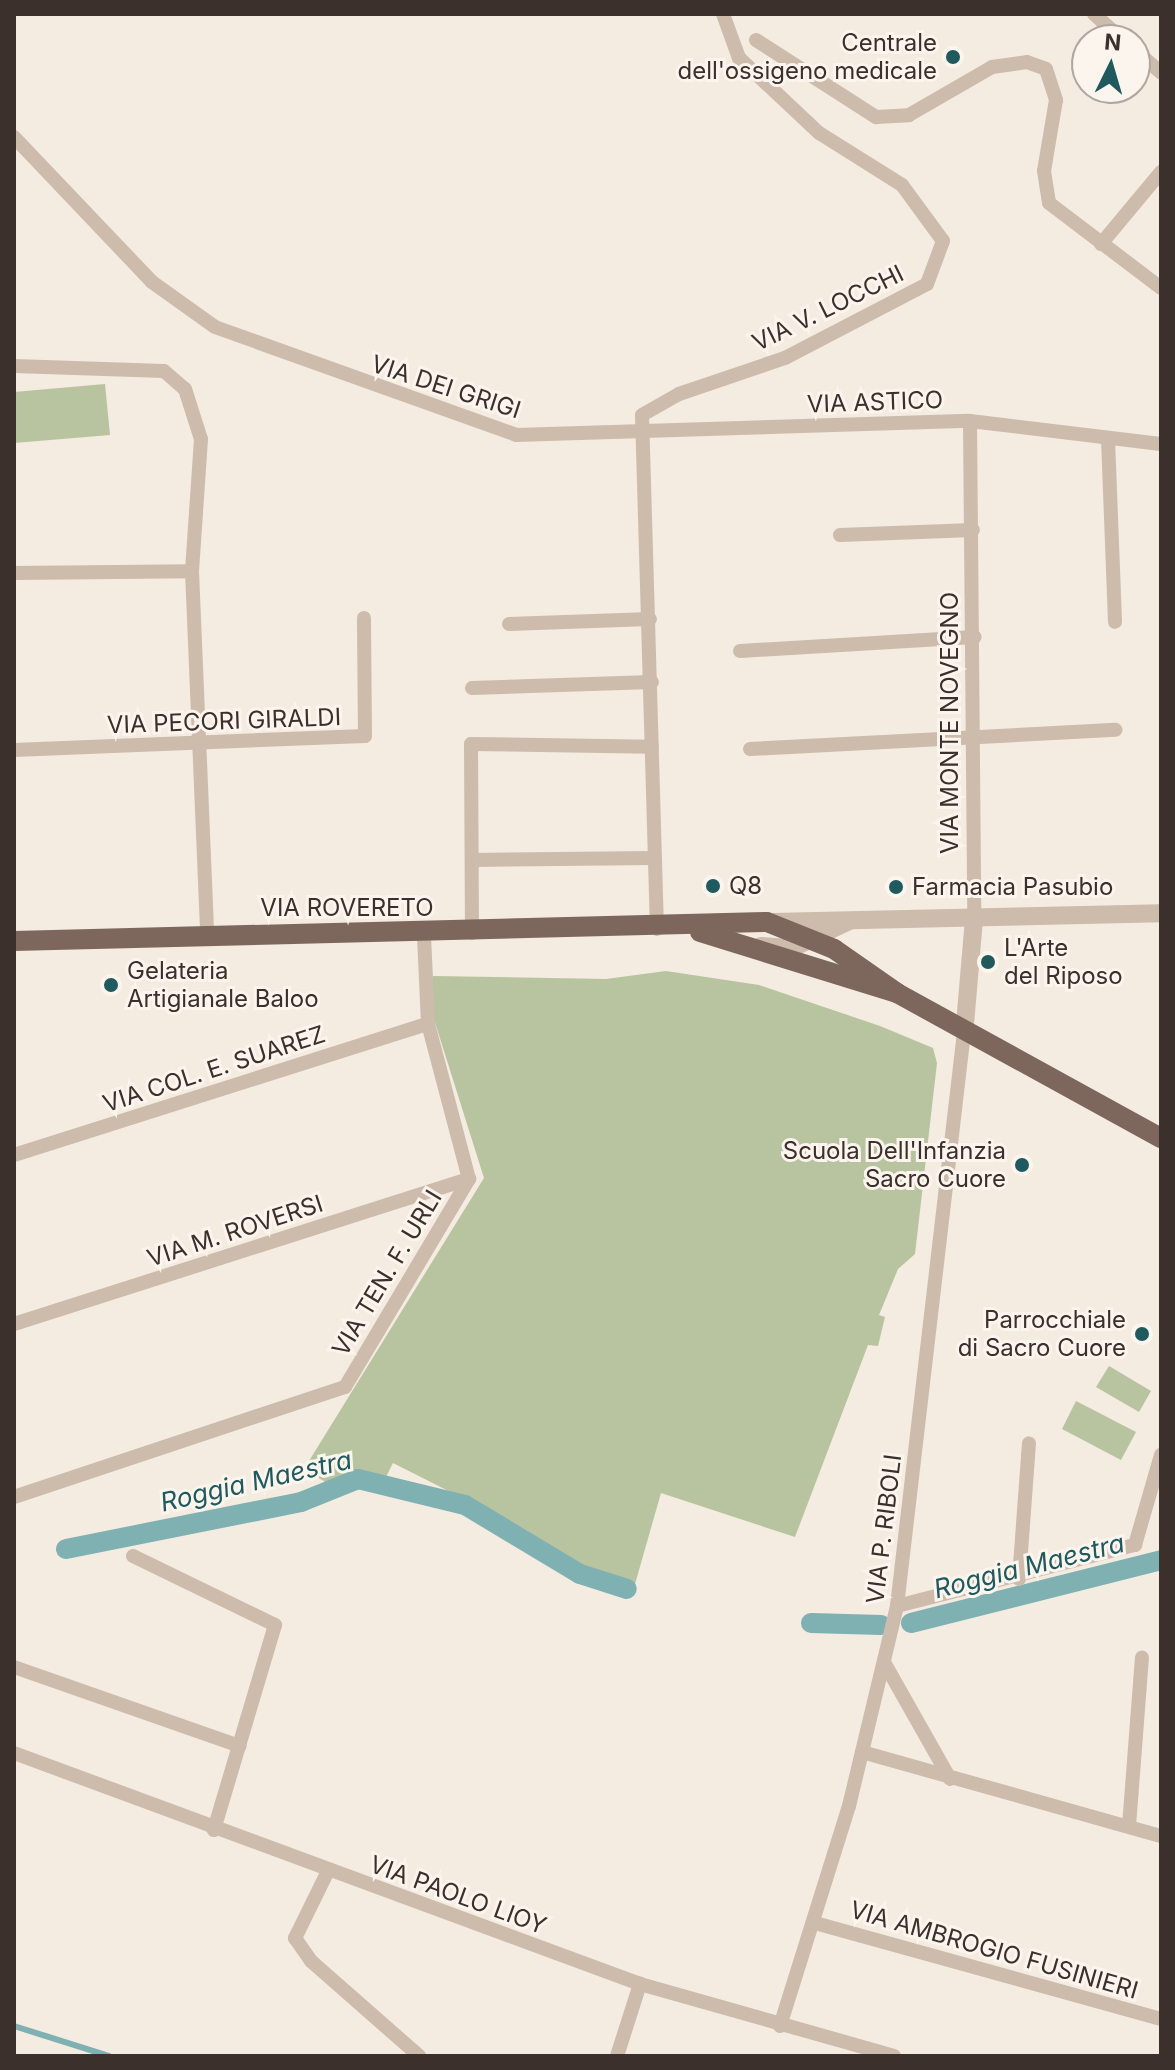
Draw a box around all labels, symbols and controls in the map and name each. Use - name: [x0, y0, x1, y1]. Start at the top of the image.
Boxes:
- north arrow: [1071, 24, 1151, 104]
- text: N: [1103, 28, 1122, 56]
- place label: Centrale dell'ossigeno medicale: [678, 29, 937, 85]
- marker: Centrale dell'ossigeno medicale: [944, 48, 962, 66]
- street label: VIA V. LOCCHI: [748, 259, 908, 357]
- street label: VIA DEI GRIGI: [368, 349, 524, 425]
- street label: VIA ASTICO: [806, 385, 944, 419]
- street label: VIA MONTE NOVEGNO: [936, 592, 964, 854]
- street label: VIA PECORI GIRALDI: [106, 703, 342, 739]
- place label: Q8: [729, 872, 762, 900]
- place label: Farmacia Pasubio: [912, 873, 1113, 901]
- marker: Q8: [704, 877, 722, 895]
- marker: Farmacia Pasubio: [887, 878, 905, 896]
- street label: VIA ROVERETO: [260, 894, 434, 922]
- place label: L'Arte del Riposo: [1004, 934, 1123, 990]
- marker: L'Arte del Riposo: [979, 953, 997, 971]
- place label: Gelateria Artigianale Baloo: [127, 957, 319, 1013]
- marker: Gelateria Artigianale Baloo: [102, 976, 120, 994]
- street label: VIA COL. E. SUAREZ: [99, 1019, 329, 1119]
- place label: Scuola Dell'Infanzia Sacro Cuore: [783, 1137, 1006, 1193]
- marker: Scuola Dell'Infanzia Sacro Cuore: [1013, 1156, 1031, 1174]
- street label: VIA TEN. F. URLI: [326, 1185, 448, 1361]
- street label: VIA M. ROVERSI: [144, 1189, 326, 1273]
- place label: Parrocchiale di Sacro Cuore: [958, 1306, 1126, 1362]
- marker: Parrocchiale di Sacro Cuore: [1133, 1325, 1151, 1343]
- water label: Roggia Maestra: [157, 1444, 355, 1518]
- street label: VIA P. RIBOLI: [861, 1453, 907, 1605]
- water label: Roggia Maestra: [930, 1527, 1128, 1605]
- street label: VIA PAOLO LIOY: [366, 1850, 550, 1940]
- street label: VIA AMBROGIO FUSINIERI: [847, 1895, 1141, 2005]

